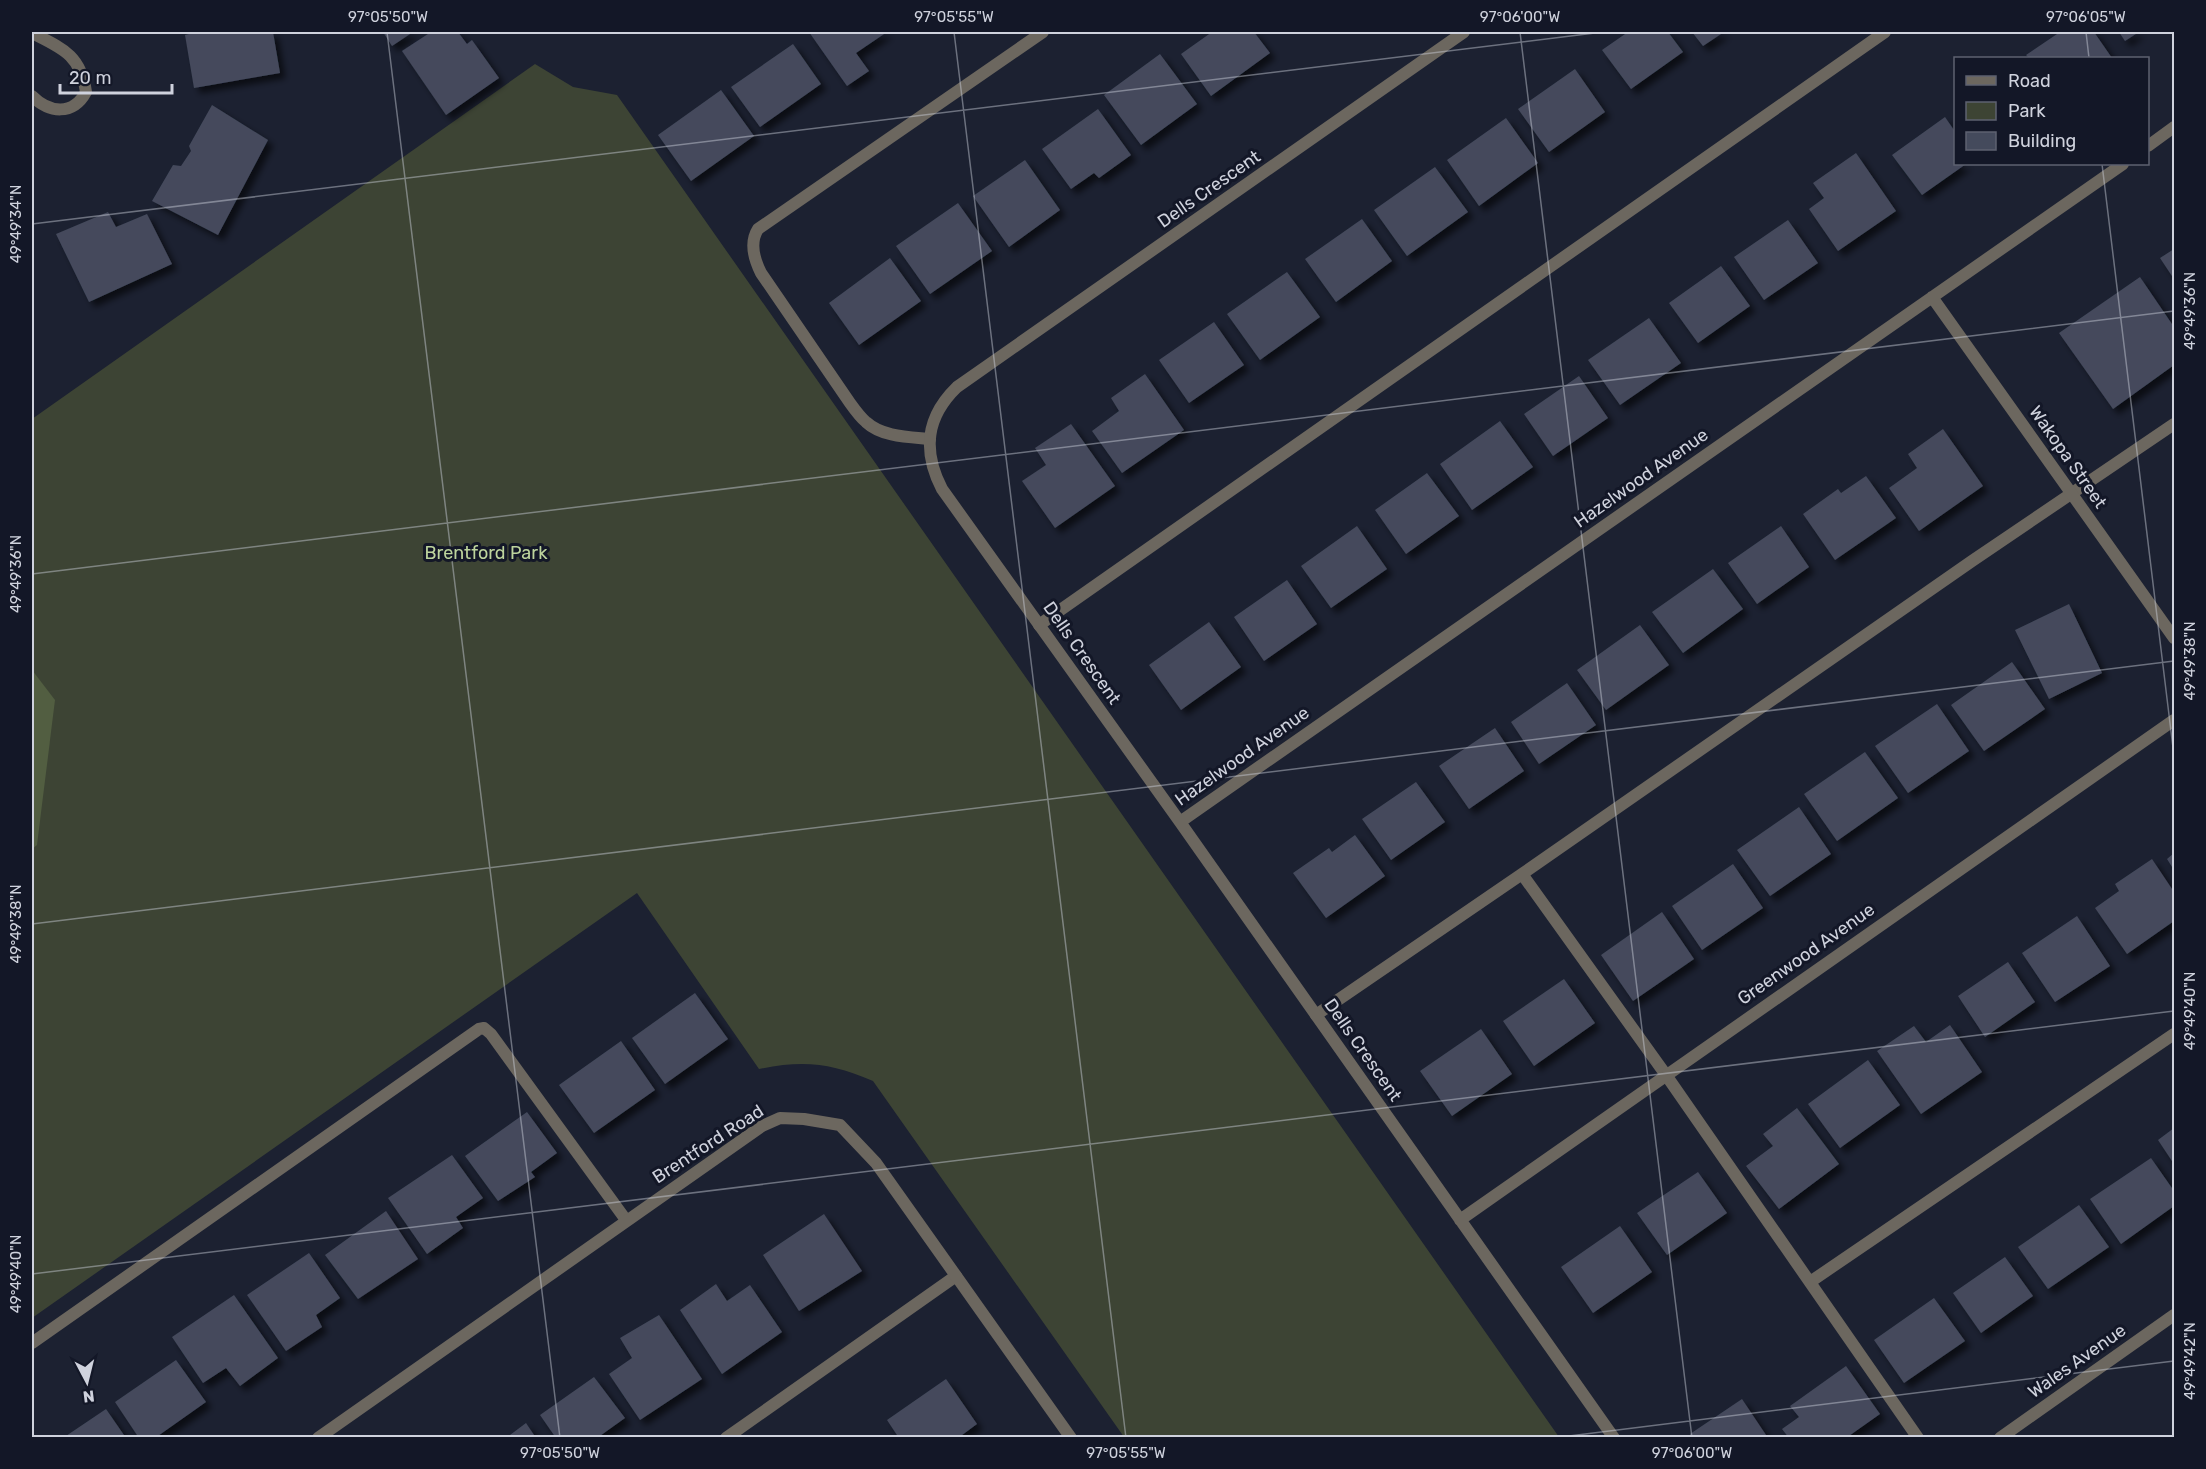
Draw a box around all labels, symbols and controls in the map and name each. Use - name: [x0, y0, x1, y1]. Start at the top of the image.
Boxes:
- text: 97°05'50"W: [348, 8, 428, 26]
- text: 97°05'55"W: [914, 8, 994, 26]
- text: 97°06'00"W: [1480, 8, 1560, 26]
- text: 97°06'05"W: [2046, 8, 2126, 26]
- scale bar: [60, 57, 172, 95]
- legend: [1954, 57, 2149, 165]
- text: 20 m: [69, 67, 111, 89]
- text: Road: [2008, 70, 2051, 92]
- text: Park: [2008, 100, 2046, 122]
- text: Building: [2008, 130, 2076, 152]
- street label: Dells Crescent: [1153, 145, 1265, 233]
- text: 49°49'34"N: [7, 185, 25, 263]
- text: 49°49'36"N: [2181, 272, 2199, 350]
- street label: Wakopa Street: [2025, 401, 2111, 513]
- street label: Hazelwood Avenue: [1570, 423, 1712, 533]
- text: 49°49'36"N: [7, 535, 25, 613]
- park label: Brentford Park: [425, 542, 548, 564]
- street label: Dells Crescent: [1038, 597, 1126, 709]
- text: 49°49'38"N: [2181, 621, 2199, 701]
- street label: Hazelwood Avenue: [1171, 701, 1313, 811]
- text: 49°49'38"N: [7, 884, 25, 964]
- street label: Greenwood Avenue: [1733, 898, 1879, 1010]
- text: 49°49'40"N: [2181, 972, 2199, 1050]
- street label: Dells Crescent: [1319, 994, 1407, 1106]
- street label: Brentford Road: [648, 1100, 768, 1188]
- text: 49°49'40"N: [7, 1235, 25, 1313]
- street label: Wales Avenue: [2024, 1319, 2130, 1403]
- text: 49°49'42"N: [2181, 1322, 2199, 1400]
- north arrow: [57, 1352, 117, 1412]
- text: N: [82, 1386, 96, 1407]
- text: 97°05'50"W: [520, 1444, 600, 1462]
- text: 97°05'55"W: [1086, 1444, 1166, 1462]
- text: 97°06'00"W: [1652, 1444, 1732, 1462]

